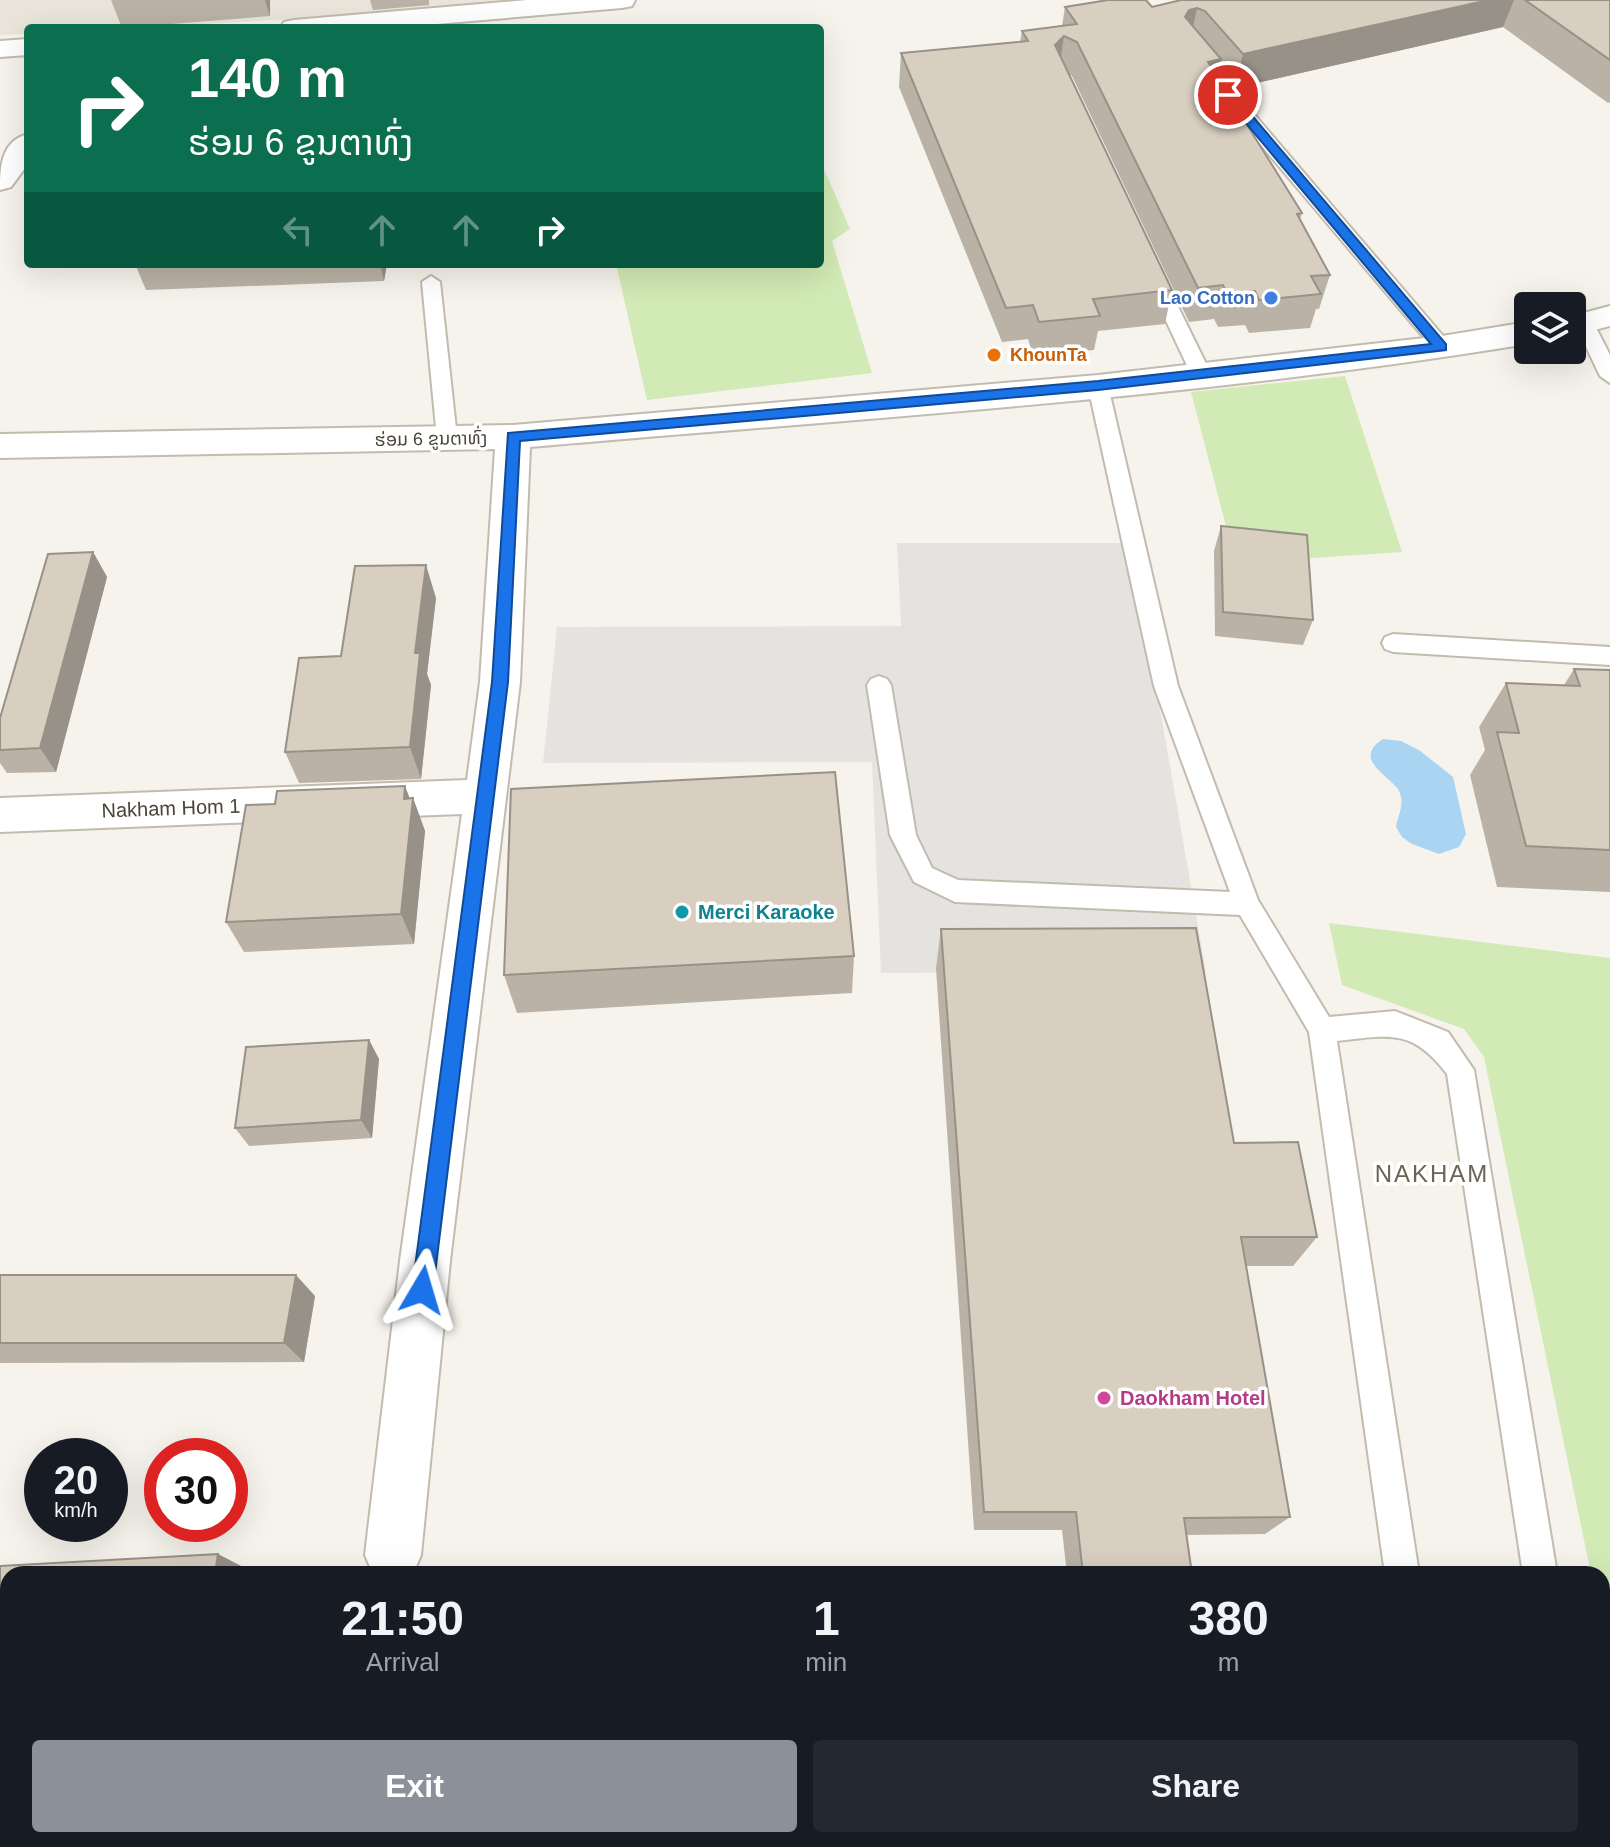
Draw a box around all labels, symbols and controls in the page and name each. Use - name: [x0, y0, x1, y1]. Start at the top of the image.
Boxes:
- text: 140 m: [188, 46, 347, 109]
- icon: right: [56, 56, 160, 160]
- pin: [1194, 61, 1262, 129]
- icon: arrive: [1206, 73, 1250, 117]
- text: ຮ່ອມ 6 ຂູນຕາທົ່ງ: [188, 122, 413, 163]
- icon: left: [276, 208, 320, 252]
- icon: ahead: [360, 208, 404, 252]
- icon: ahead: [444, 208, 488, 252]
- icon: right: [528, 208, 572, 252]
- place label: Lao Cotton: [1160, 288, 1255, 308]
- marker: Lao Cotton: [1262, 289, 1280, 307]
- map controls: [1514, 292, 1586, 364]
- button: layers: [1514, 292, 1586, 364]
- place label: KhounTa: [1010, 345, 1088, 365]
- marker: KhounTa: [985, 346, 1003, 364]
- street label: ຮ່ອມ 6 ຂູນຕາທົ່ງ: [374, 425, 487, 452]
- street label: Nakham Hom 1: [101, 795, 241, 821]
- place label: Merci Karaoke: [698, 901, 835, 923]
- marker: Merci Karaoke: [673, 903, 691, 921]
- district label: NAKHAM: [1375, 1160, 1489, 1187]
- position arrow: [380, 1248, 464, 1332]
- place label: Daokham Hotel: [1120, 1387, 1266, 1409]
- marker: Daokham Hotel: [1095, 1389, 1113, 1407]
- speed limit sign: 30: [144, 1438, 248, 1542]
- text: 20: [54, 1458, 98, 1502]
- text: km/h: [54, 1499, 98, 1521]
- text: 21:50: [341, 1592, 464, 1645]
- text: 1: [813, 1592, 840, 1645]
- text: 380: [1189, 1592, 1269, 1645]
- text: Arrival: [366, 1647, 440, 1677]
- text: min: [805, 1647, 847, 1677]
- text: m: [1218, 1647, 1239, 1677]
- button: Exit: [32, 1740, 797, 1832]
- button: Share: [813, 1740, 1578, 1832]

